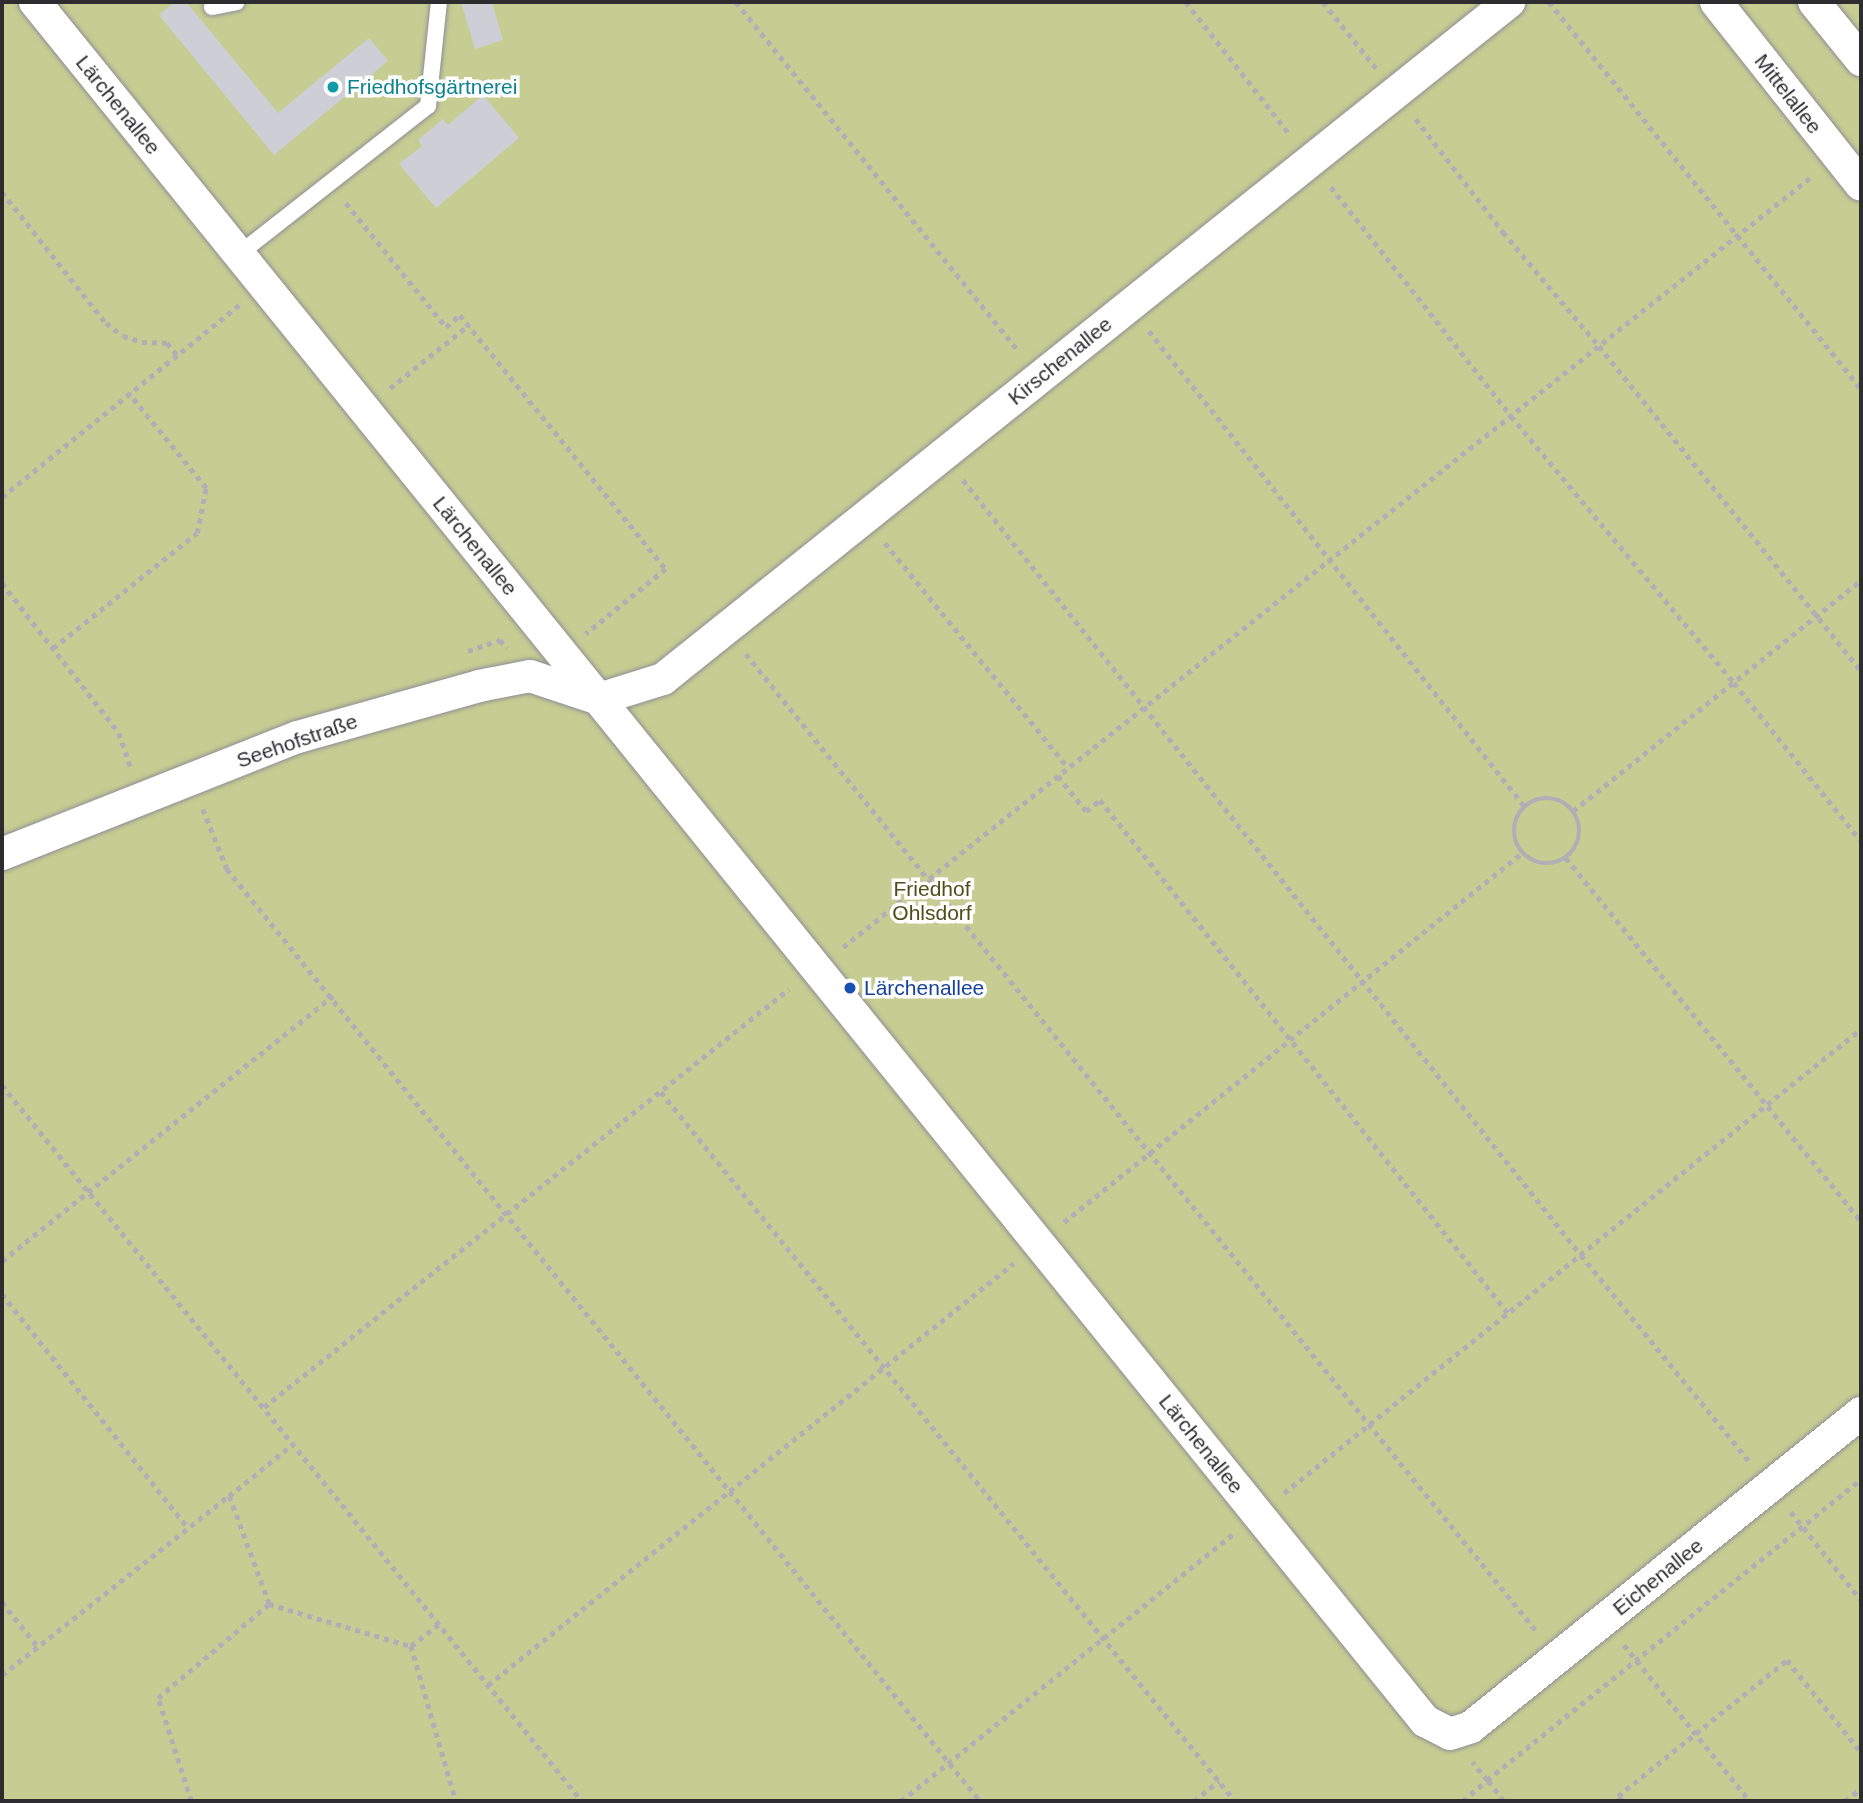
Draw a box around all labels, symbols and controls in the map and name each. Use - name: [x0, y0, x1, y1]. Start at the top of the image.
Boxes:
- street label: Mittelallee: [1749, 49, 1827, 139]
- street label: Lärchenallee: [70, 50, 166, 160]
- place label: Friedhofsgärtnerei: [347, 74, 517, 100]
- marker: Friedhofsgärtnerei: [325, 79, 341, 95]
- street label: Kirschenallee: [1003, 312, 1117, 410]
- street label: Lärchenallee: [427, 491, 523, 601]
- street label: Seehofstraße: [233, 709, 361, 773]
- park label: Friedhof Ohlsdorf: [892, 876, 972, 926]
- place label: Lärchenallee: [864, 975, 984, 1001]
- marker: Lärchenallee: [842, 980, 858, 996]
- street label: Lärchenallee: [1153, 1389, 1249, 1499]
- street label: Eichenallee: [1608, 1533, 1708, 1621]

